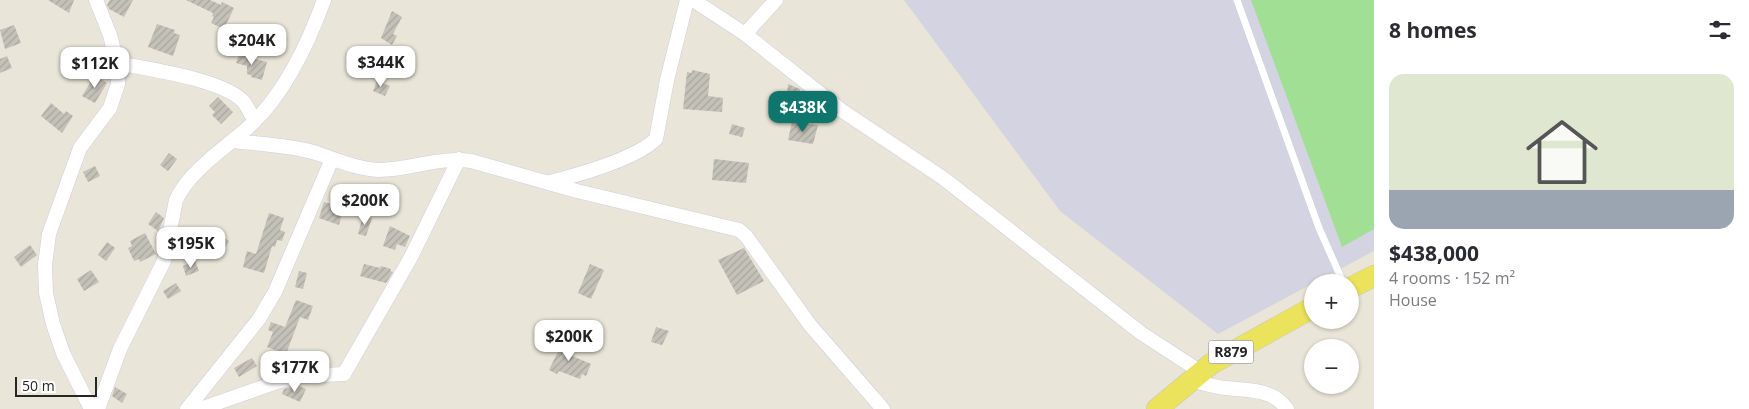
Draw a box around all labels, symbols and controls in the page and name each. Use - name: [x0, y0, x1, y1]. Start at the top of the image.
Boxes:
- text: 8 homes: [1389, 16, 1477, 44]
- icon: filters: [1706, 16, 1734, 44]
- pin: $204K: [217, 23, 287, 66]
- text: $204K: [228, 29, 276, 51]
- pin: $112K: [60, 46, 130, 89]
- pin: $344K: [346, 46, 416, 88]
- text: $344K: [357, 51, 405, 73]
- text: $112K: [71, 52, 119, 74]
- pin: $438K: [768, 90, 838, 133]
- text: $438K: [779, 96, 827, 118]
- icon: home: [1517, 107, 1607, 197]
- pin: $200K: [330, 184, 400, 226]
- text: $200K: [341, 189, 389, 211]
- pin: $195K: [156, 226, 226, 269]
- text: $195K: [167, 232, 215, 254]
- text: $438,000: [1389, 239, 1479, 267]
- text: 4 rooms · 152 m²: [1389, 267, 1515, 289]
- map controls: [1304, 274, 1359, 394]
- button: +: [1304, 274, 1359, 329]
- text: House: [1389, 289, 1437, 311]
- pin: $200K: [534, 320, 604, 362]
- text: $200K: [545, 325, 593, 347]
- button: −: [1304, 339, 1359, 394]
- road number: R879: [1208, 341, 1254, 364]
- pin: $177K: [260, 350, 330, 393]
- text: $177K: [271, 356, 319, 378]
- scale bar: [15, 374, 98, 397]
- text: 50 m: [22, 376, 55, 395]

